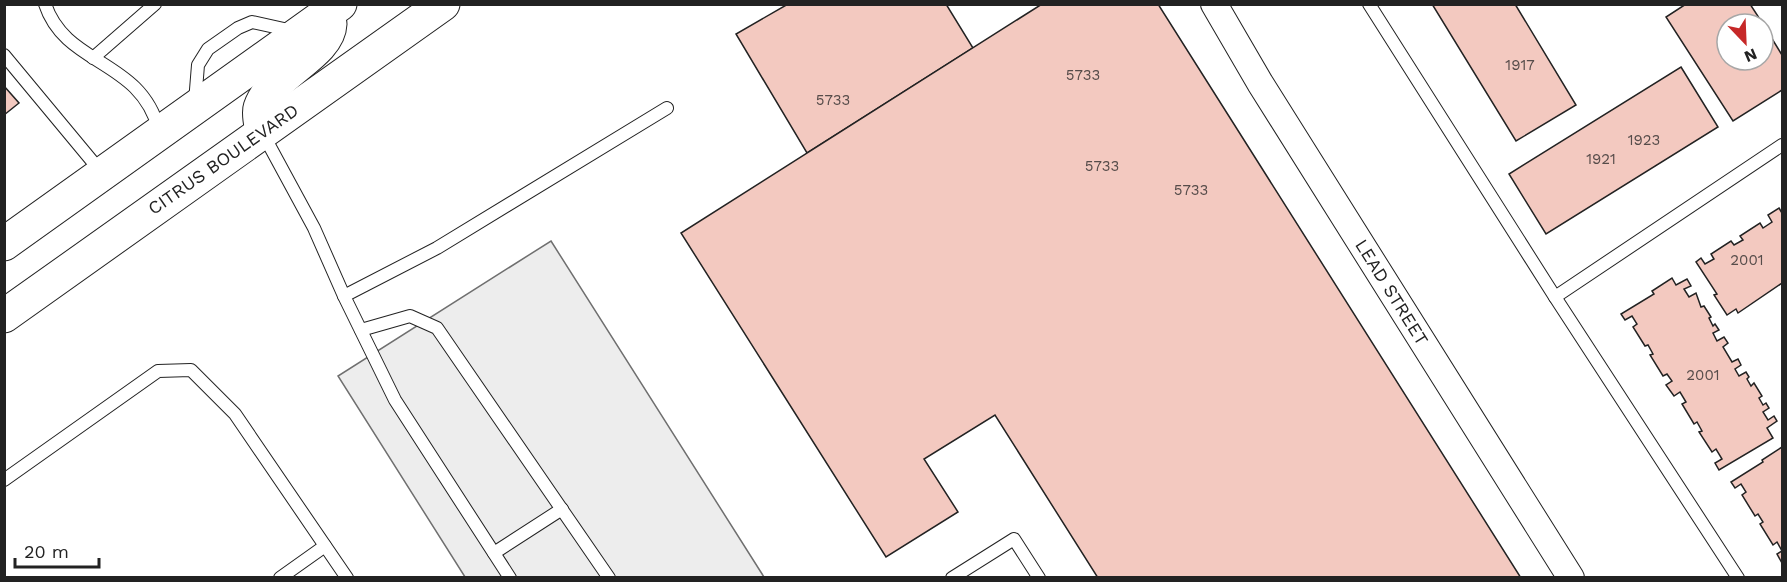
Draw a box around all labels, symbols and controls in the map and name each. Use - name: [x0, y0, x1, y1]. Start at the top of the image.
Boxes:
- north arrow: [1715, 12, 1775, 72]
- text: N: [1741, 44, 1760, 66]
- house number: 1917: [1505, 56, 1535, 74]
- house number: 5733: [1066, 66, 1100, 84]
- house number: 5733: [816, 91, 850, 109]
- street label: CITRUS BOULEVARD: [144, 99, 302, 219]
- house number: 1923: [1628, 131, 1660, 149]
- house number: 1921: [1586, 150, 1616, 168]
- house number: 5733: [1085, 157, 1119, 175]
- house number: 5733: [1174, 181, 1208, 199]
- street label: LEAD STREET: [1351, 235, 1433, 349]
- house number: 2001: [1730, 251, 1764, 269]
- house number: 2001: [1686, 366, 1720, 384]
- scale bar: [15, 531, 99, 569]
- text: 20 m: [24, 541, 69, 562]

